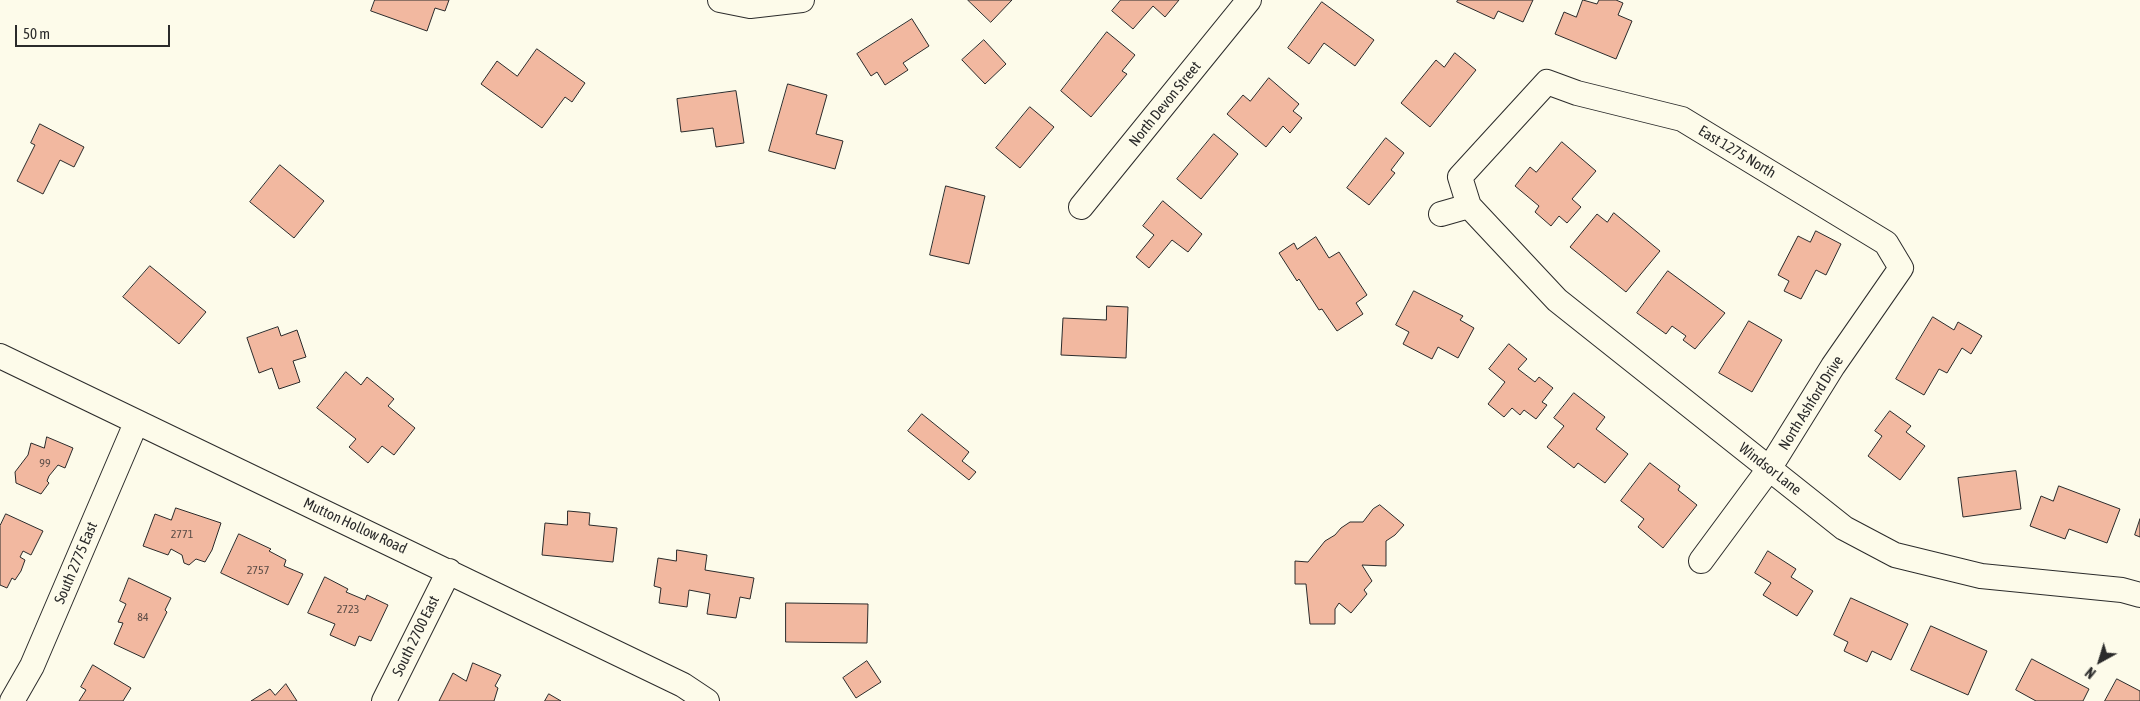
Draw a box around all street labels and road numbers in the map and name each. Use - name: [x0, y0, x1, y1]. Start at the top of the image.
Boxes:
- street label: North Devon Street: [1125, 58, 1205, 150]
- street label: East 1275 North: [1695, 122, 1779, 182]
- street label: North Ashford Drive: [1775, 353, 1847, 453]
- street label: Windsor Lane: [1735, 439, 1805, 499]
- street label: Mutton Hollow Road: [300, 494, 410, 558]
- street label: South 2775 East: [51, 519, 101, 607]
- street label: South 2700 East: [389, 593, 443, 679]

